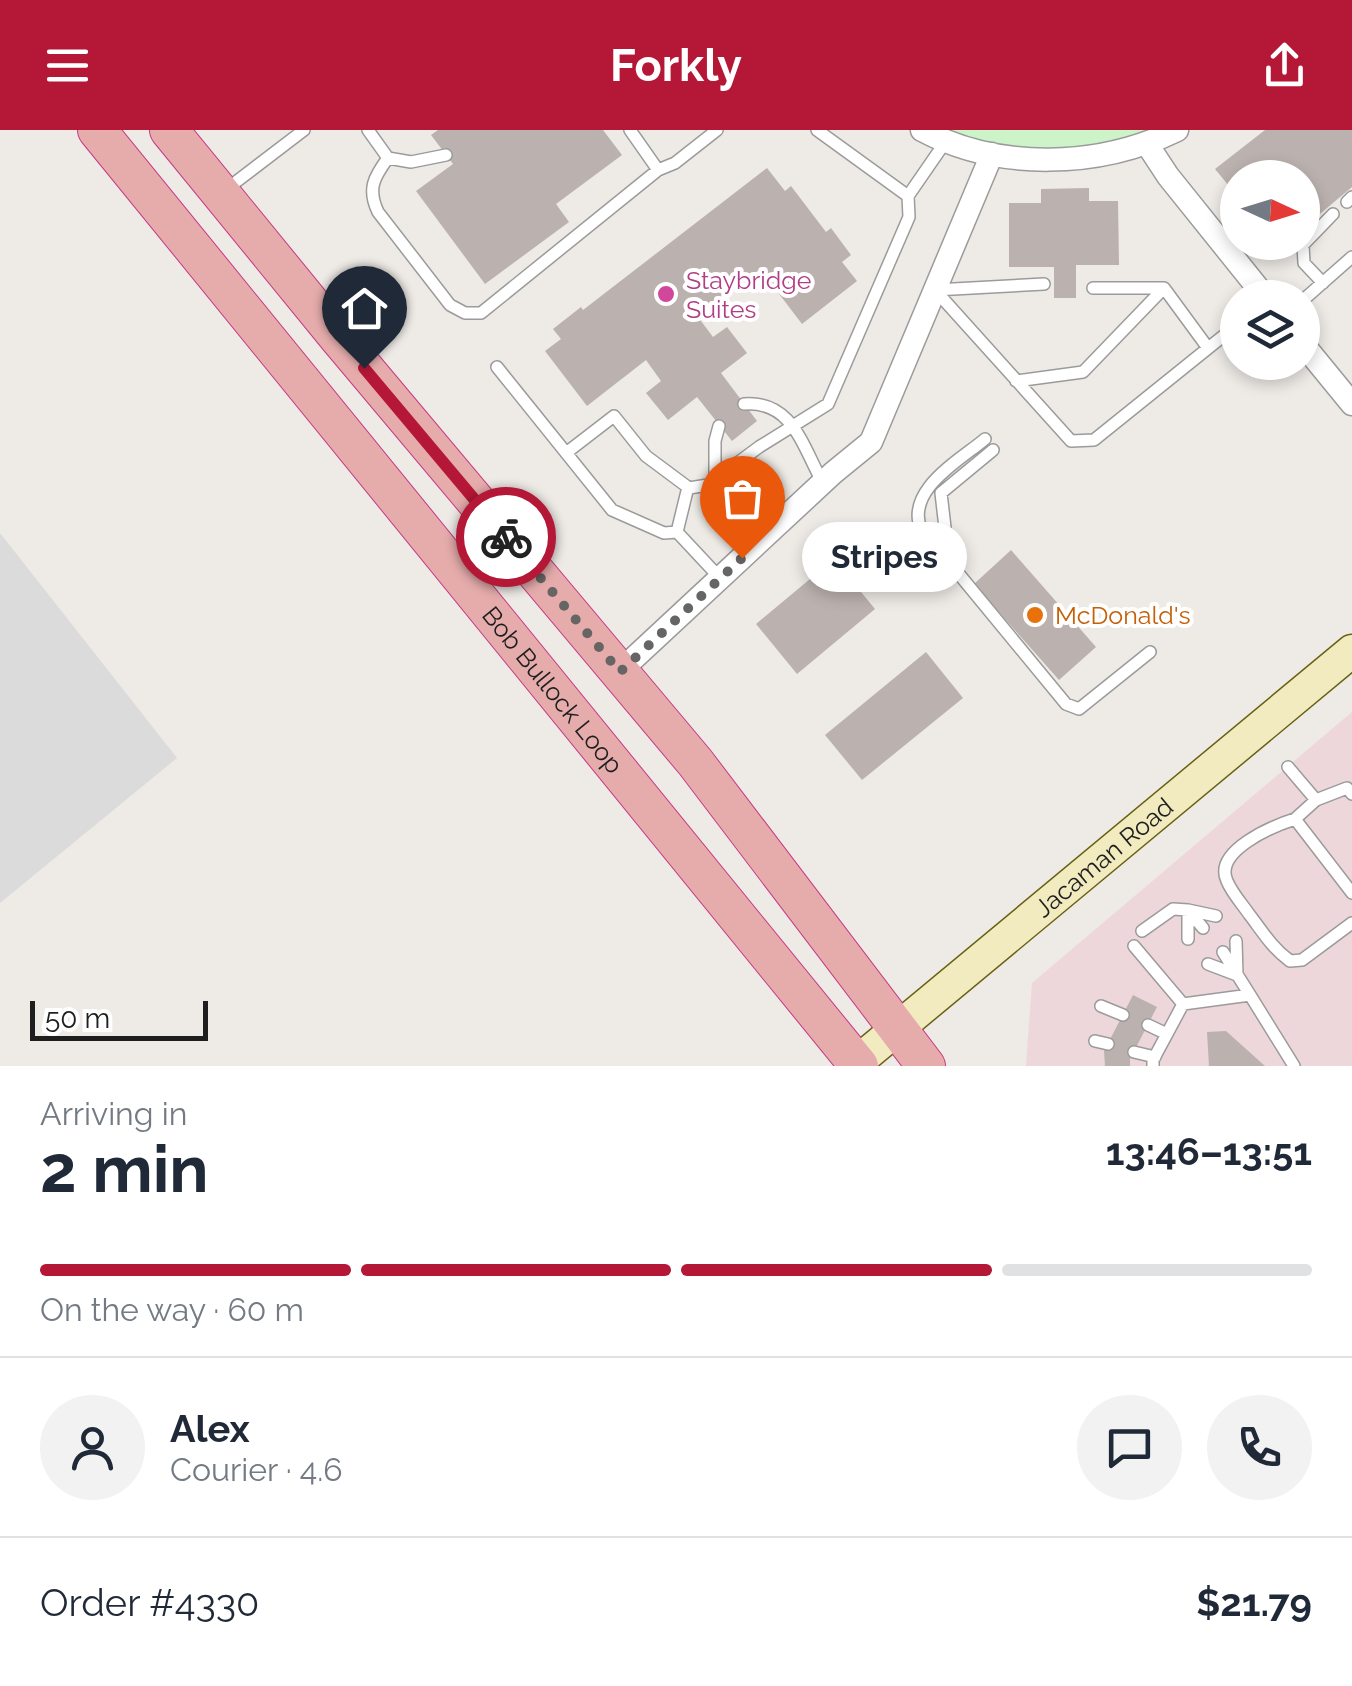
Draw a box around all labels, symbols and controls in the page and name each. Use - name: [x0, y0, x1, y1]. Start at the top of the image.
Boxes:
- icon: menu: [40, 38, 95, 93]
- icon: share: [1257, 38, 1312, 93]
- text: Forkly: [610, 39, 742, 92]
- north arrow: [1220, 160, 1320, 260]
- map controls: [1220, 160, 1320, 380]
- place label: Staybridge Suites: [686, 265, 811, 324]
- pin: [322, 266, 407, 369]
- button: layers: [1220, 280, 1320, 380]
- icon: home: [337, 281, 392, 336]
- marker: Staybridge Suites: [655, 283, 677, 305]
- pin: [700, 456, 785, 559]
- icon: bag: [715, 471, 770, 526]
- courier: [456, 487, 556, 587]
- icon: bike: [479, 510, 534, 565]
- callout: Stripes: [802, 523, 967, 593]
- text: Stripes: [831, 538, 938, 575]
- street label: Bob Bullock Loop: [476, 600, 630, 779]
- place label: McDonald's: [1055, 600, 1191, 630]
- marker: McDonald's: [1024, 604, 1046, 626]
- street label: Jacaman Road: [1029, 791, 1179, 923]
- scale bar: [30, 996, 208, 1040]
- text: 50 m: [45, 1002, 110, 1035]
- text: Arriving in: [40, 1095, 187, 1132]
- text: 13:46–13:51: [1106, 1129, 1312, 1174]
- text: 2 min: [40, 1131, 209, 1207]
- text: On the way · 60 m: [40, 1291, 304, 1328]
- button: person: [40, 1395, 145, 1500]
- button: chat: [1077, 1395, 1182, 1500]
- button: phone: [1207, 1395, 1312, 1500]
- text: Alex: [170, 1406, 250, 1451]
- text: Courier · 4.6: [170, 1451, 343, 1488]
- text: Order #4330: [40, 1580, 259, 1625]
- text: $21.79: [1196, 1580, 1312, 1625]

